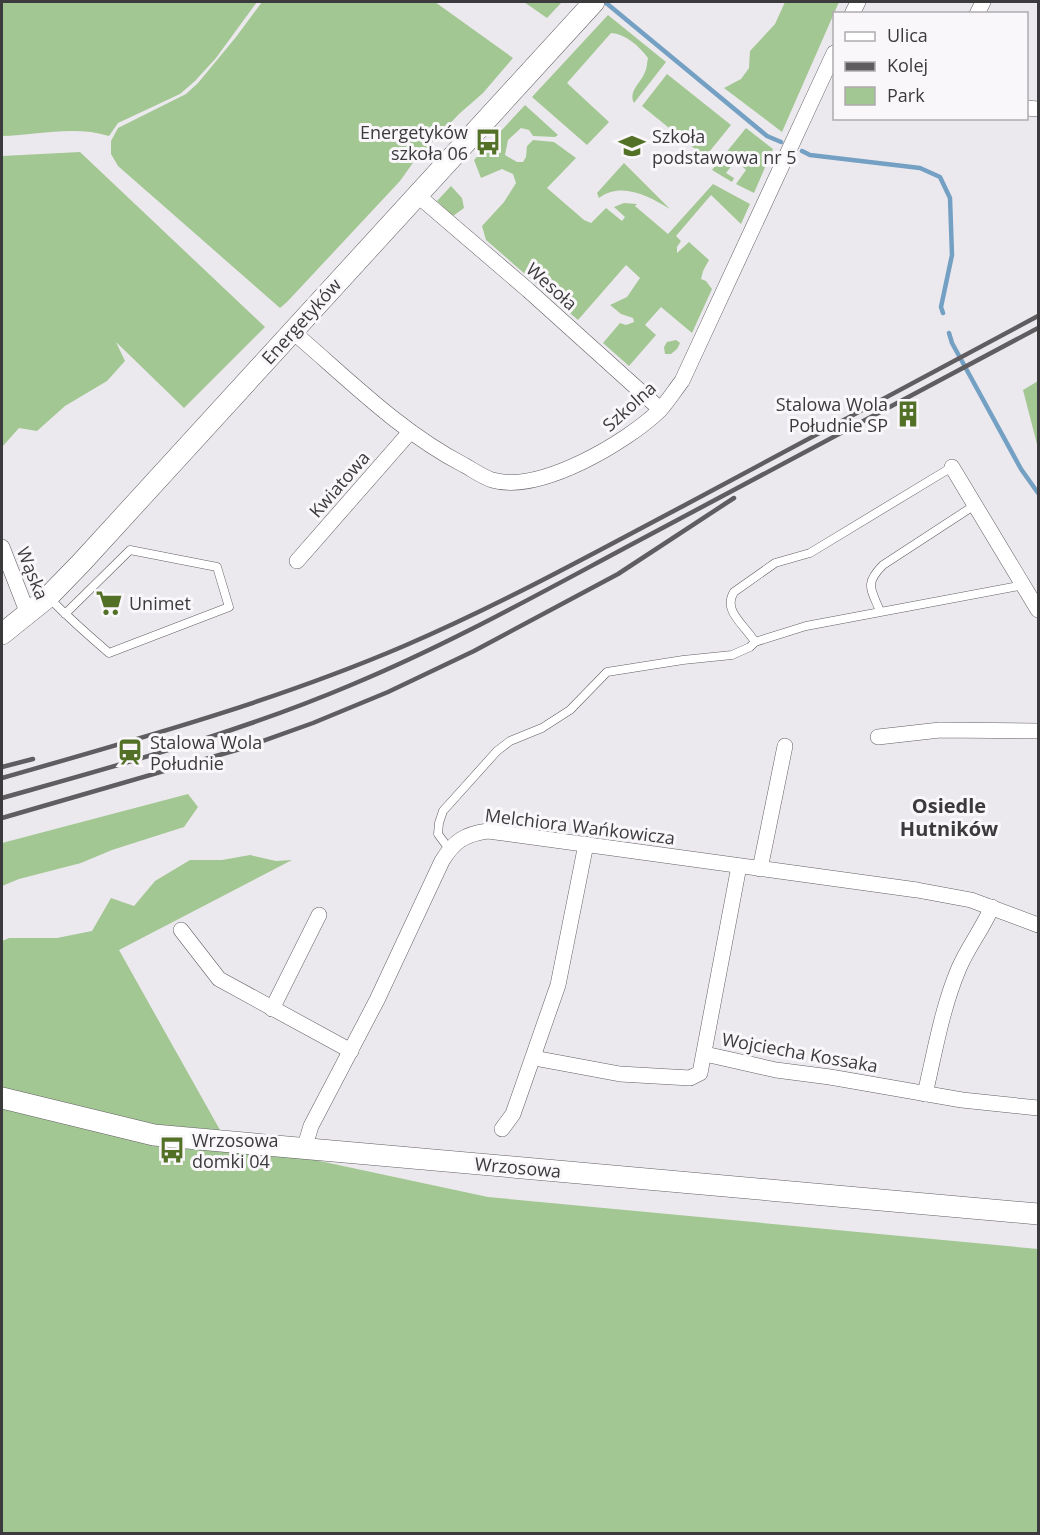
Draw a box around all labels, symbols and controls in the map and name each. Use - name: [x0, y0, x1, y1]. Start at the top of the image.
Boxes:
- legend: [833, 12, 1028, 120]
- text: Ulica: [887, 23, 928, 47]
- text: Kolej: [887, 53, 928, 77]
- text: Park: [887, 83, 925, 107]
- place label: Energetyków szkoła 06: [360, 120, 468, 165]
- place label: Szkoła podstawowa nr 5: [652, 124, 797, 169]
- bus stop icon: Energetyków szkoła 06: [473, 127, 503, 157]
- school or university icon: Szkoła podstawowa nr 5: [617, 131, 647, 161]
- street label: Wesoła: [521, 257, 583, 315]
- street label: Energetyków: [256, 273, 346, 369]
- street label: Szkolna: [597, 376, 661, 436]
- place label: Stalowa Wola Południe SP: [776, 392, 888, 437]
- building icon: Stalowa Wola Południe SP: [893, 399, 923, 429]
- street label: Kwiatowa: [303, 446, 375, 522]
- street label: Wąska: [12, 543, 54, 603]
- supermarket icon: Unimet: [94, 588, 124, 618]
- place label: Unimet: [129, 591, 191, 615]
- place label: Stalowa Wola Południe: [150, 730, 262, 775]
- station icon: Stalowa Wola Południe: [115, 737, 145, 767]
- district label: Osiedle Hutników: [900, 792, 998, 842]
- street label: Melchiora Wańkowicza: [484, 802, 676, 850]
- street label: Wojciecha Kossaka: [720, 1026, 880, 1078]
- place label: Wrzosowa domki 04: [192, 1128, 279, 1173]
- bus stop icon: Wrzosowa domki 04: [157, 1135, 187, 1165]
- street label: Wrzosowa: [474, 1151, 562, 1183]

